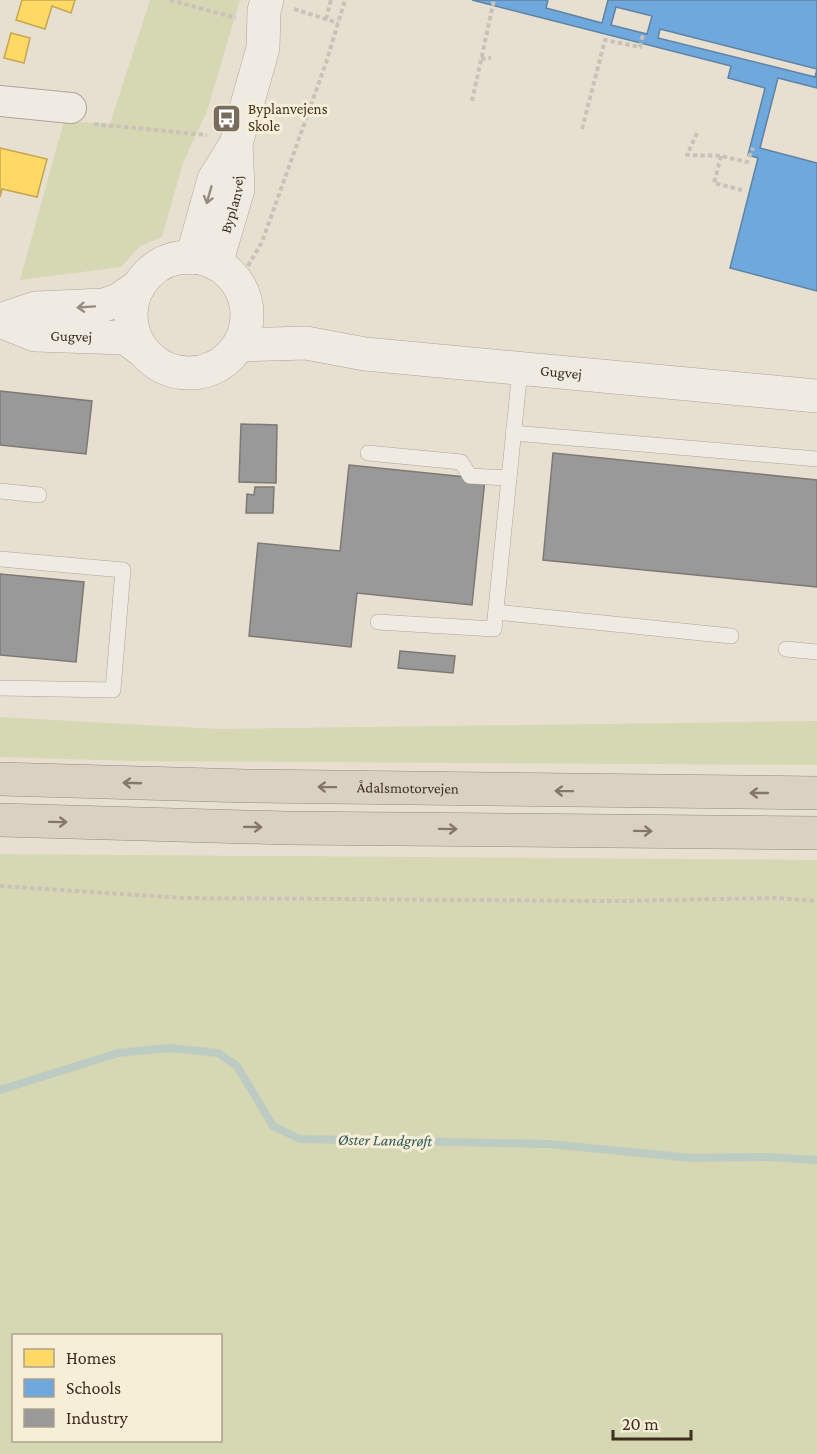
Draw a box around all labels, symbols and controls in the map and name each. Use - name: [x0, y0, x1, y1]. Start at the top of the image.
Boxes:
- place label: Byplanvejens Skole: [248, 101, 328, 134]
- bus stop icon: Byplanvejens Skole: [211, 102, 243, 134]
- street label: Byplanvej: [217, 175, 247, 235]
- one-way arrow: [203, 185, 214, 204]
- one-way arrow: [76, 302, 96, 313]
- street label: Gugvej: [50, 328, 92, 346]
- street label: Gugvej: [540, 362, 583, 383]
- one-way arrow: [122, 777, 142, 789]
- street label: Ådalsmotorvejen: [357, 778, 459, 797]
- one-way arrow: [317, 782, 337, 793]
- one-way arrow: [554, 785, 574, 796]
- one-way arrow: [749, 787, 769, 799]
- one-way arrow: [48, 816, 68, 828]
- one-way arrow: [243, 821, 263, 833]
- one-way arrow: [438, 823, 458, 835]
- one-way arrow: [633, 825, 653, 837]
- water label: Øster Landgrøft: [338, 1131, 433, 1150]
- legend: [12, 1334, 222, 1442]
- text: Homes: [66, 1348, 116, 1368]
- text: Schools: [66, 1378, 121, 1398]
- scale bar: [613, 1403, 691, 1441]
- text: Industry: [66, 1408, 129, 1428]
- text: 20 m: [622, 1414, 659, 1434]

